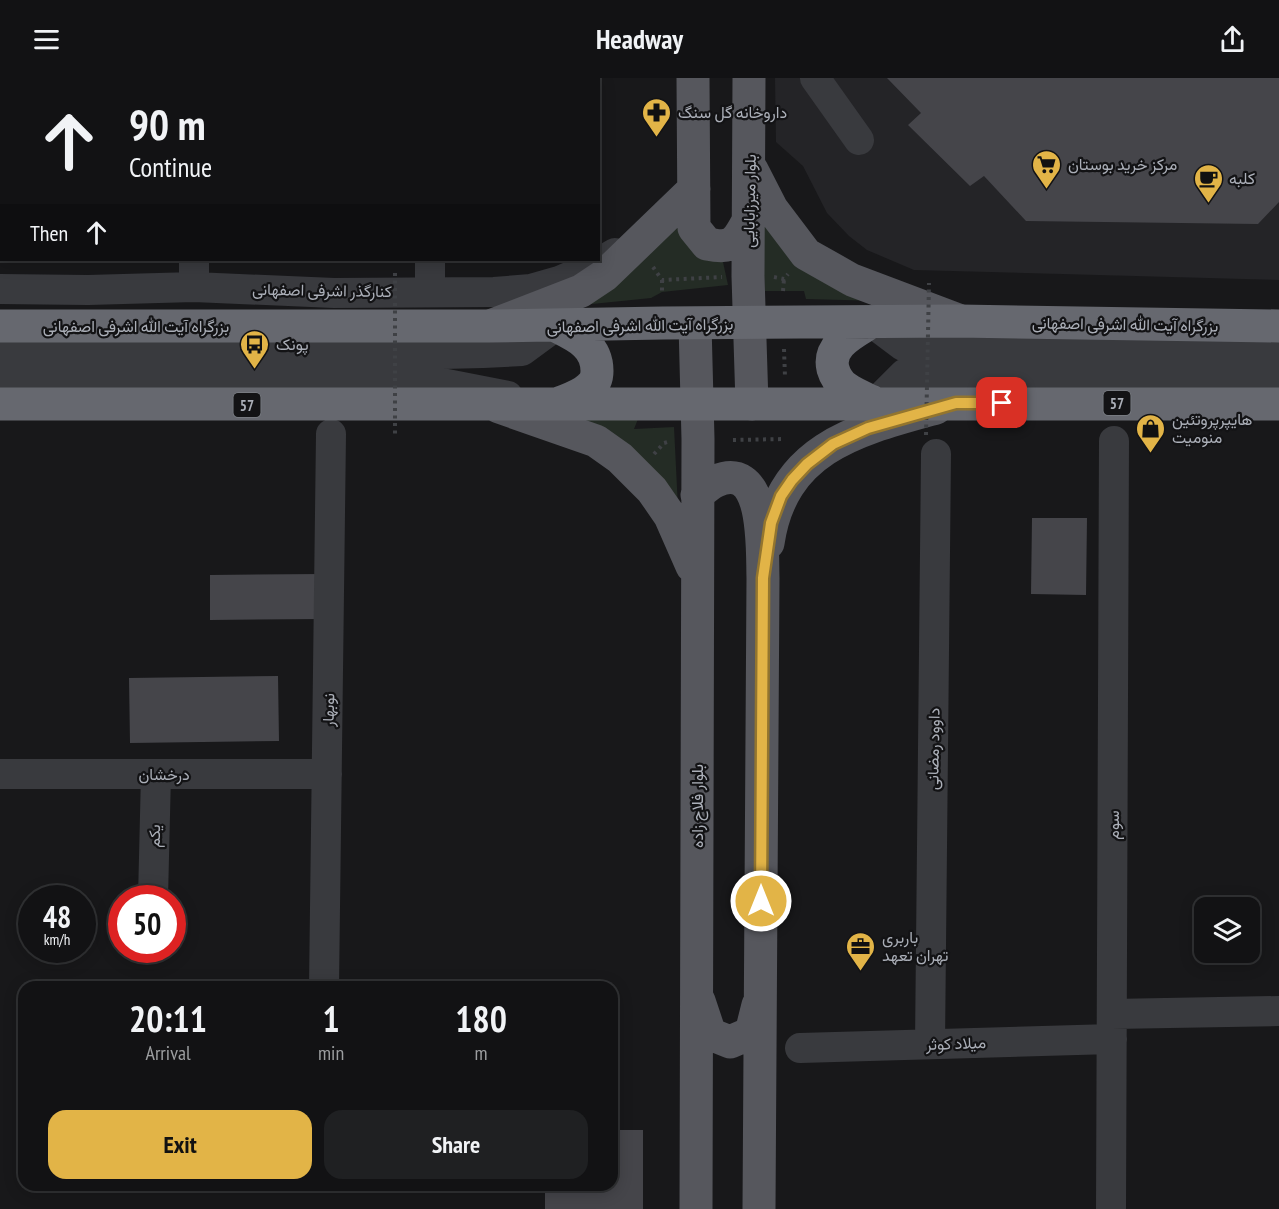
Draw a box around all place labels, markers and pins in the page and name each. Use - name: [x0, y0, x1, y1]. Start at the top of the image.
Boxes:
- pharmacy icon: داروخانه گل سنگ: [641, 96, 673, 138]
- place label: داروخانه گل سنگ: [678, 102, 787, 123]
- supermarket icon: مرکز خرید بوستان: [1031, 148, 1063, 190]
- place label: مرکز خرید بوستان: [1068, 154, 1177, 175]
- cafe icon: کلبه: [1192, 162, 1224, 204]
- place label: کلبه: [1229, 168, 1255, 188]
- bus stop icon: پونک: [239, 328, 271, 370]
- place label: پونک: [276, 334, 309, 356]
- pin: [976, 377, 1027, 428]
- place label: هایپرپروتئین منومیت: [1172, 409, 1252, 448]
- shop icon: هایپرپروتئین منومیت: [1135, 412, 1167, 454]
- place label: باربری تهران تعهد: [882, 927, 949, 966]
- office icon: باربری تهران تعهد: [845, 930, 877, 972]

